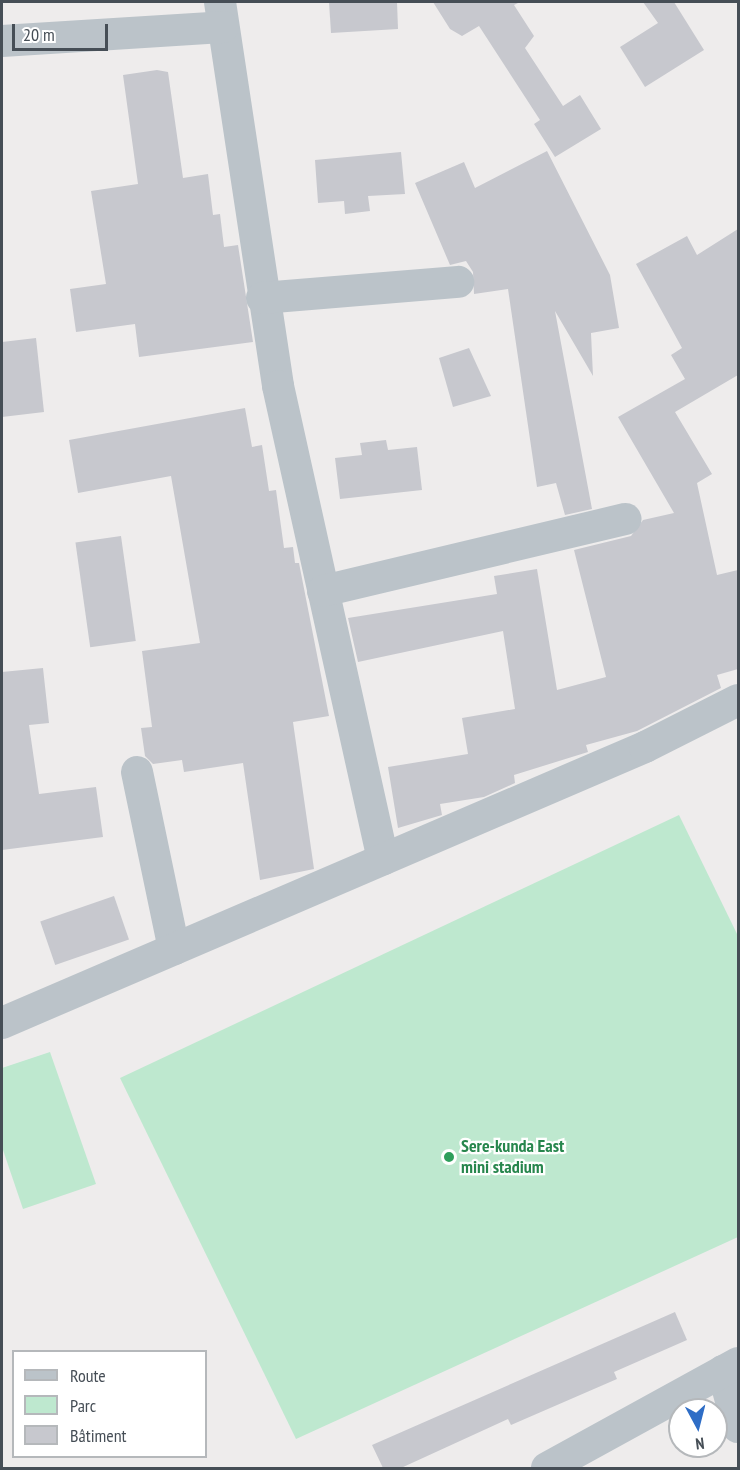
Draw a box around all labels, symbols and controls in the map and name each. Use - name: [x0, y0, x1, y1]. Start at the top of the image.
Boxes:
- scale bar: [15, 12, 111, 50]
- text: 20 m: [23, 23, 55, 46]
- place label: Sere-kunda East mini stadium: [461, 1136, 564, 1178]
- marker: Sere-kunda East mini stadium: [442, 1150, 456, 1164]
- legend: [12, 1350, 207, 1458]
- text: Route: [70, 1364, 106, 1387]
- text: Parc: [70, 1394, 96, 1417]
- north arrow: [668, 1398, 728, 1458]
- text: Bâtiment: [70, 1424, 127, 1447]
- text: N: [694, 1433, 705, 1454]

